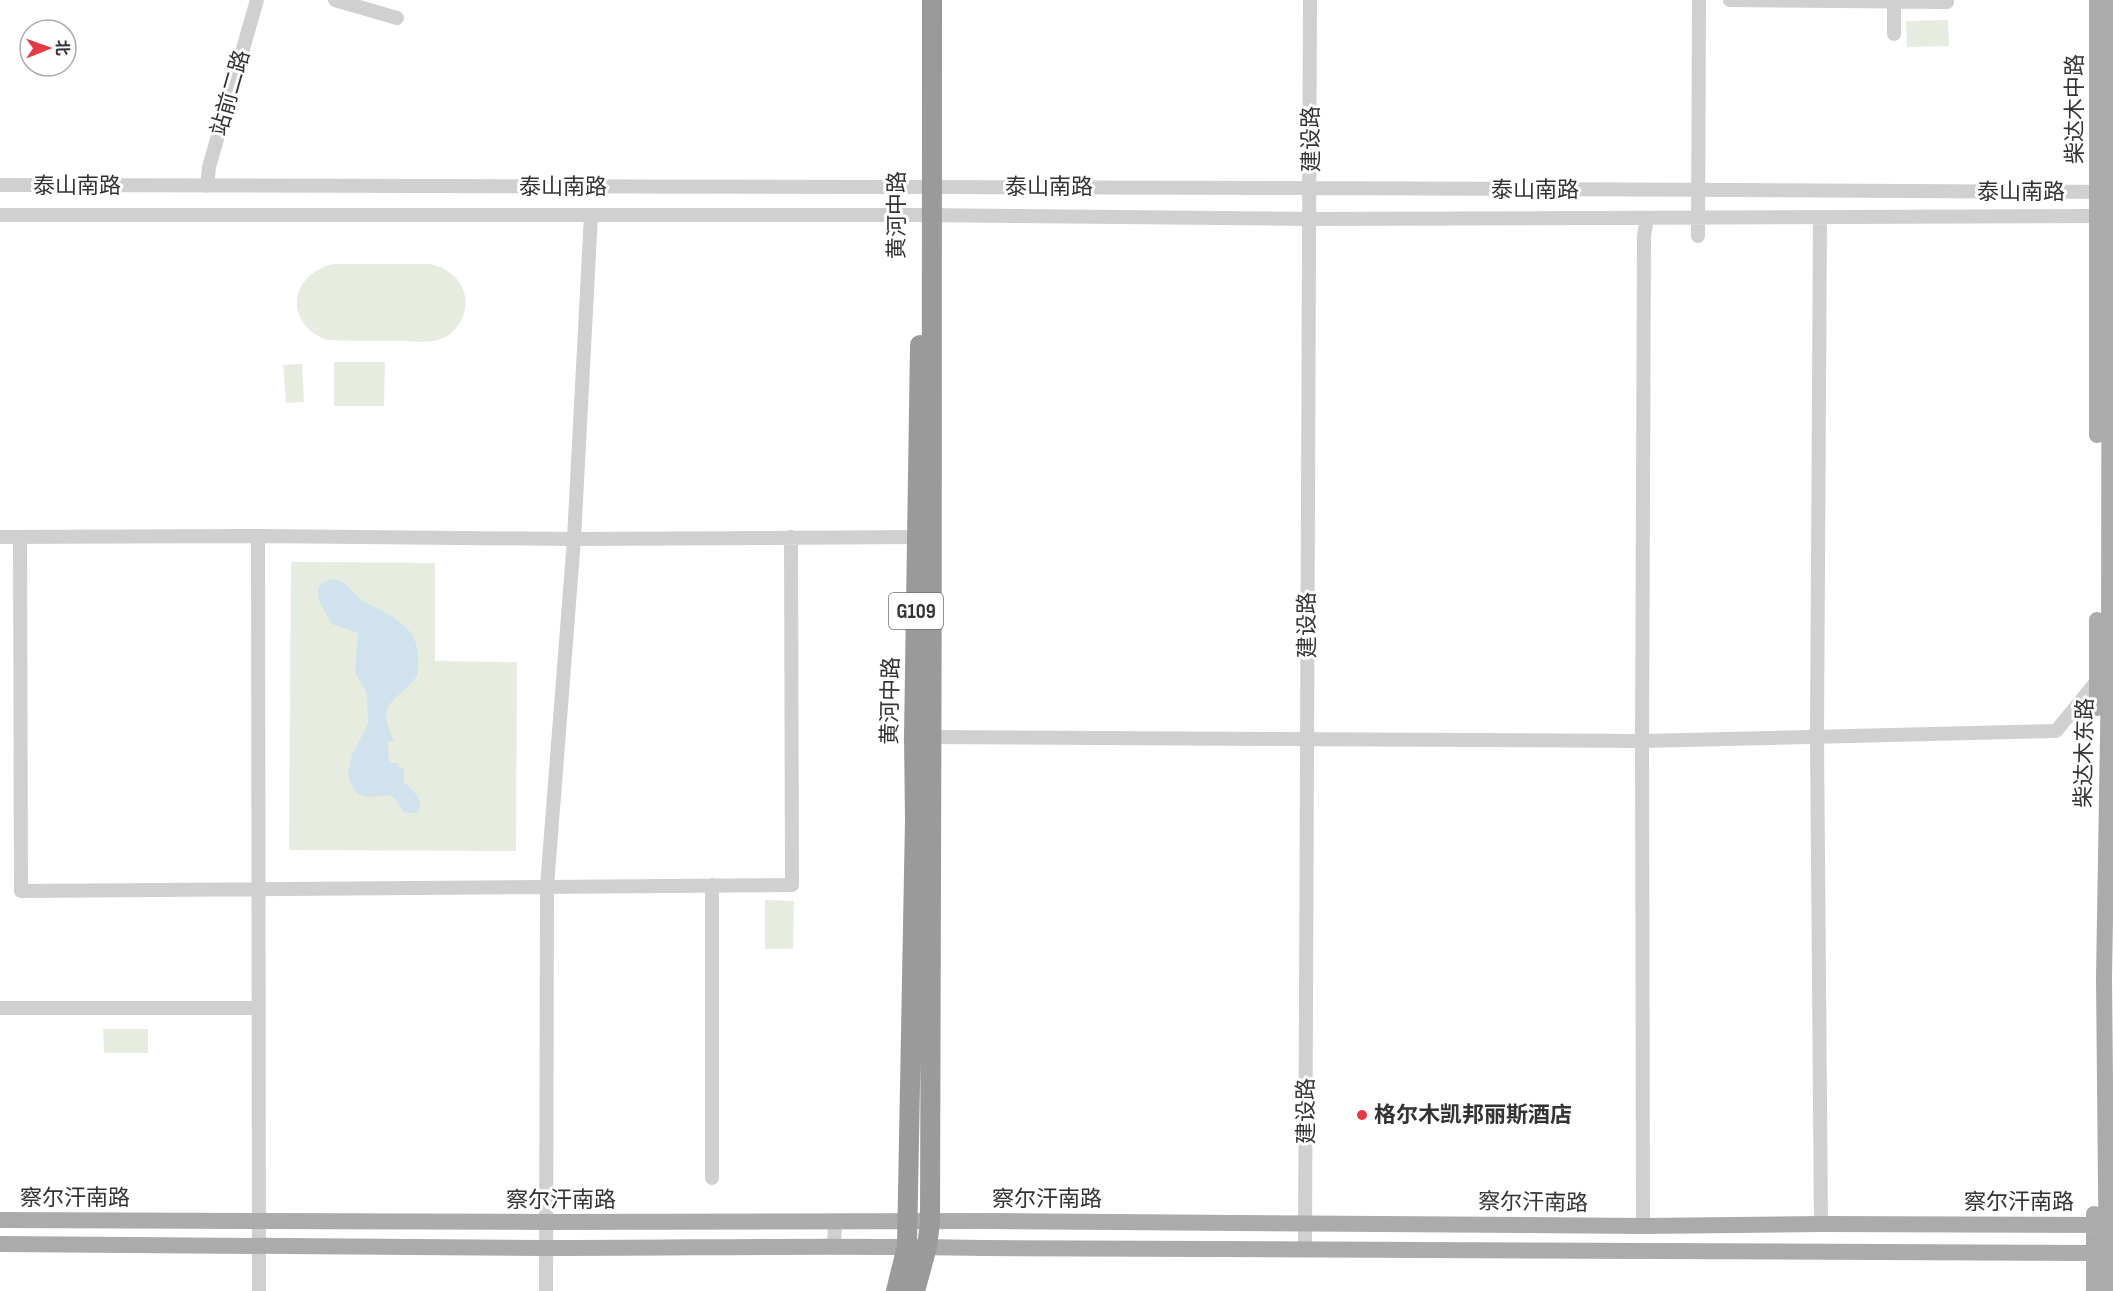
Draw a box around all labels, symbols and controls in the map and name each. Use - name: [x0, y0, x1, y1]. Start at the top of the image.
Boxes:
- north arrow: [18, 18, 78, 78]
- text: 北: [52, 40, 71, 56]
- street label: 站前二路: [206, 47, 256, 139]
- street label: 柴达木中路: [2062, 54, 2089, 164]
- street label: 建设路: [1298, 106, 1325, 172]
- street label: 黄河中路: [884, 171, 911, 259]
- street label: 泰山南路: [33, 173, 121, 200]
- street label: 泰山南路: [519, 174, 607, 201]
- street label: 泰山南路: [1005, 174, 1093, 201]
- street label: 泰山南路: [1491, 177, 1579, 204]
- street label: 泰山南路: [1977, 179, 2065, 206]
- street label: 建设路: [1294, 592, 1321, 658]
- road number: G109: [889, 593, 943, 629]
- street label: 黄河中路: [877, 657, 905, 745]
- street label: 柴达木东路: [2071, 698, 2099, 808]
- street label: 建设路: [1293, 1078, 1320, 1144]
- place label: 格尔木凯邦丽斯酒店: [1374, 1102, 1572, 1129]
- marker: 格尔木凯邦丽斯酒店: [1355, 1108, 1369, 1122]
- street label: 察尔汗南路: [20, 1185, 130, 1212]
- street label: 察尔汗南路: [992, 1186, 1102, 1213]
- street label: 察尔汗南路: [506, 1187, 616, 1214]
- street label: 察尔汗南路: [1478, 1189, 1588, 1217]
- street label: 察尔汗南路: [1964, 1189, 2074, 1216]

